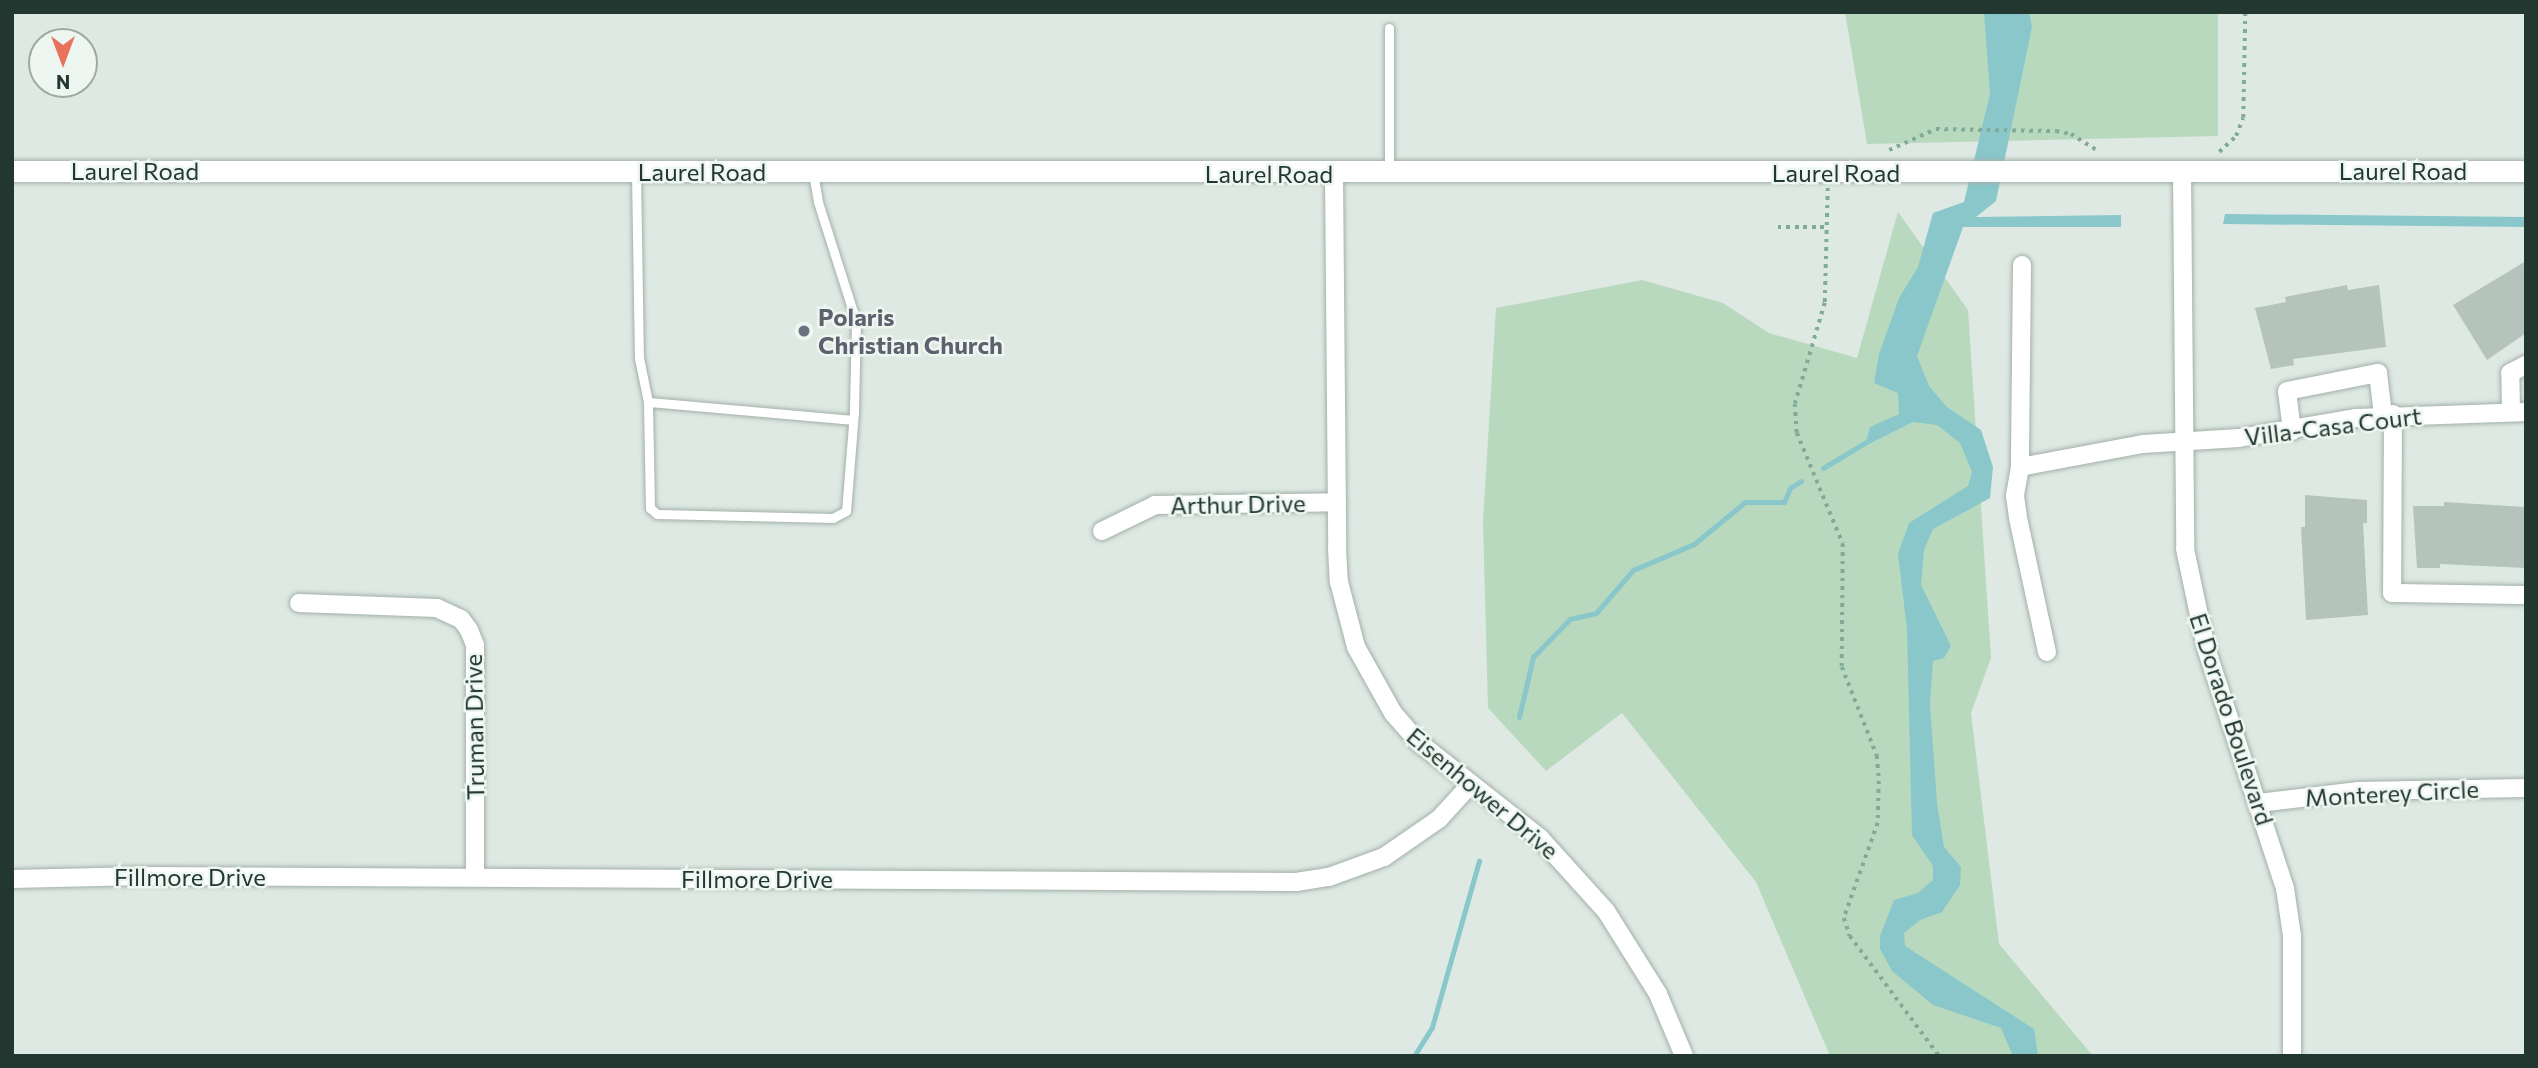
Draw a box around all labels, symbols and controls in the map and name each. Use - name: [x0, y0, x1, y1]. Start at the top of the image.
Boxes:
- north arrow: [28, 28, 98, 98]
- text: N: [56, 71, 70, 94]
- street label: Laurel Road: [71, 157, 199, 185]
- street label: Laurel Road: [2339, 157, 2467, 185]
- street label: Laurel Road: [638, 158, 766, 186]
- street label: Laurel Road: [1772, 159, 1900, 187]
- street label: Laurel Road: [1205, 160, 1333, 188]
- place label: Polaris Christian Church: [818, 303, 1003, 359]
- marker: Polaris Christian Church: [796, 323, 812, 339]
- street label: Villa-Casa Court: [2243, 401, 2423, 451]
- street label: Arthur Drive: [1170, 488, 1306, 520]
- street label: El Dorado Boulevard: [2184, 609, 2280, 829]
- street label: Truman Drive: [458, 654, 490, 800]
- street label: Eisenhower Drive: [1401, 721, 1565, 865]
- street label: Monterey Circle: [2304, 774, 2480, 812]
- street label: Fillmore Drive: [114, 863, 266, 891]
- street label: Fillmore Drive: [681, 865, 833, 893]

